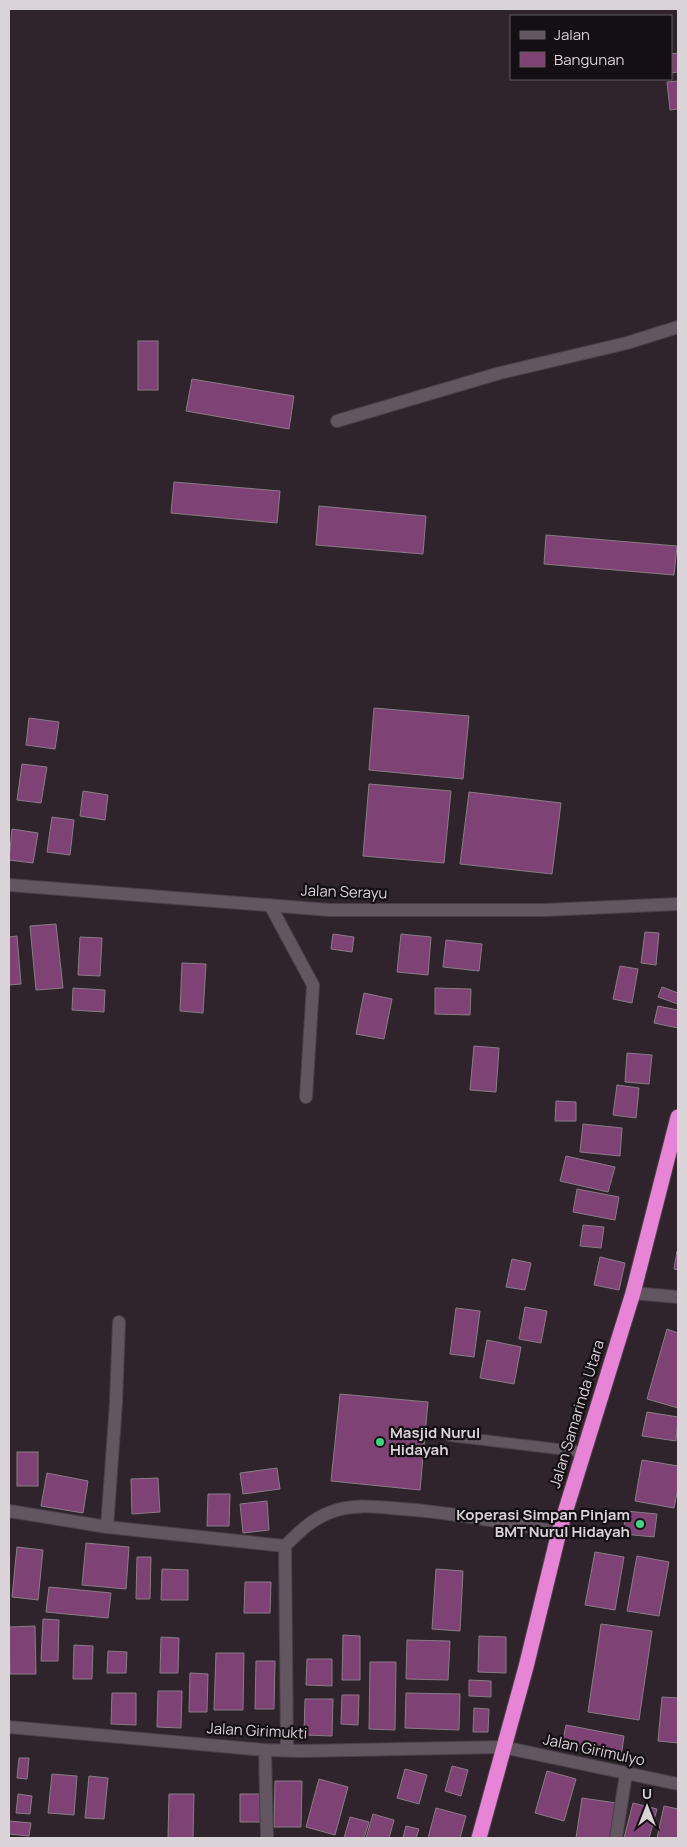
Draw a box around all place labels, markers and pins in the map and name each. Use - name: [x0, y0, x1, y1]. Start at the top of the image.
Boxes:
- place label: Masjid Nurul Hidayah: [390, 1422, 480, 1460]
- marker: Masjid Nurul Hidayah: [374, 1436, 386, 1448]
- place label: Koperasi Simpan Pinjam BMT Nurul Hidayah: [456, 1504, 630, 1542]
- marker: Koperasi Simpan Pinjam BMT Nurul Hidayah: [634, 1518, 646, 1530]

